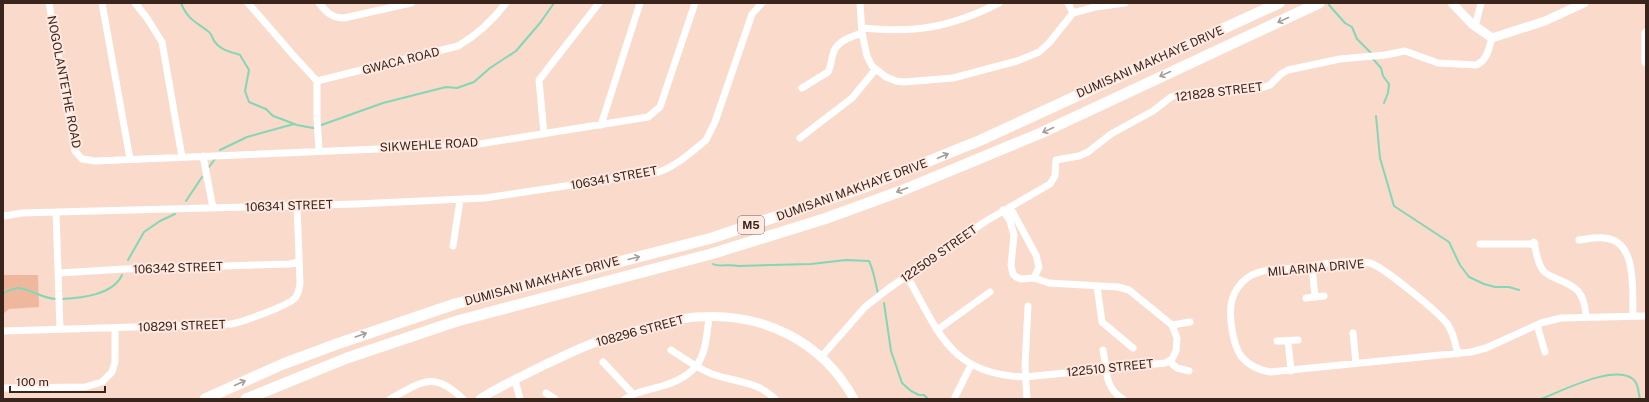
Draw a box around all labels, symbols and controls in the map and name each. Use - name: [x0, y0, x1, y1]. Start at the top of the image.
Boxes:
- street label: NOGOLANTETHE ROAD: [44, 15, 84, 149]
- one-way arrow: [1278, 16, 1290, 24]
- street label: DUMISANI MAKHAYE DRIVE: [1074, 23, 1226, 101]
- street label: GWACA ROAD: [361, 45, 441, 77]
- one-way arrow: [1160, 71, 1172, 79]
- street label: 121828 STREET: [1175, 80, 1263, 104]
- one-way arrow: [1042, 127, 1054, 134]
- street label: SIKWEHLE ROAD: [380, 135, 478, 155]
- one-way arrow: [937, 152, 949, 159]
- street label: DUMISANI MAKHAYE DRIVE: [775, 156, 929, 224]
- street label: 106341 STREET: [570, 163, 658, 193]
- one-way arrow: [896, 187, 908, 195]
- street label: 106341 STREET: [245, 197, 333, 215]
- road number: M5: [738, 216, 764, 234]
- street label: 122509 STREET: [898, 222, 980, 286]
- one-way arrow: [627, 253, 640, 261]
- street label: DUMISANI MAKHAYE DRIVE: [463, 254, 621, 308]
- street label: MILARINA DRIVE: [1267, 257, 1365, 279]
- street label: 106342 STREET: [133, 259, 223, 277]
- street label: 108296 STREET: [595, 313, 685, 349]
- street label: 108291 STREET: [138, 317, 226, 335]
- one-way arrow: [354, 331, 367, 338]
- street label: 122510 STREET: [1066, 356, 1154, 380]
- scale bar: [10, 368, 105, 394]
- text: 100 m: [16, 375, 49, 389]
- one-way arrow: [234, 379, 246, 386]

